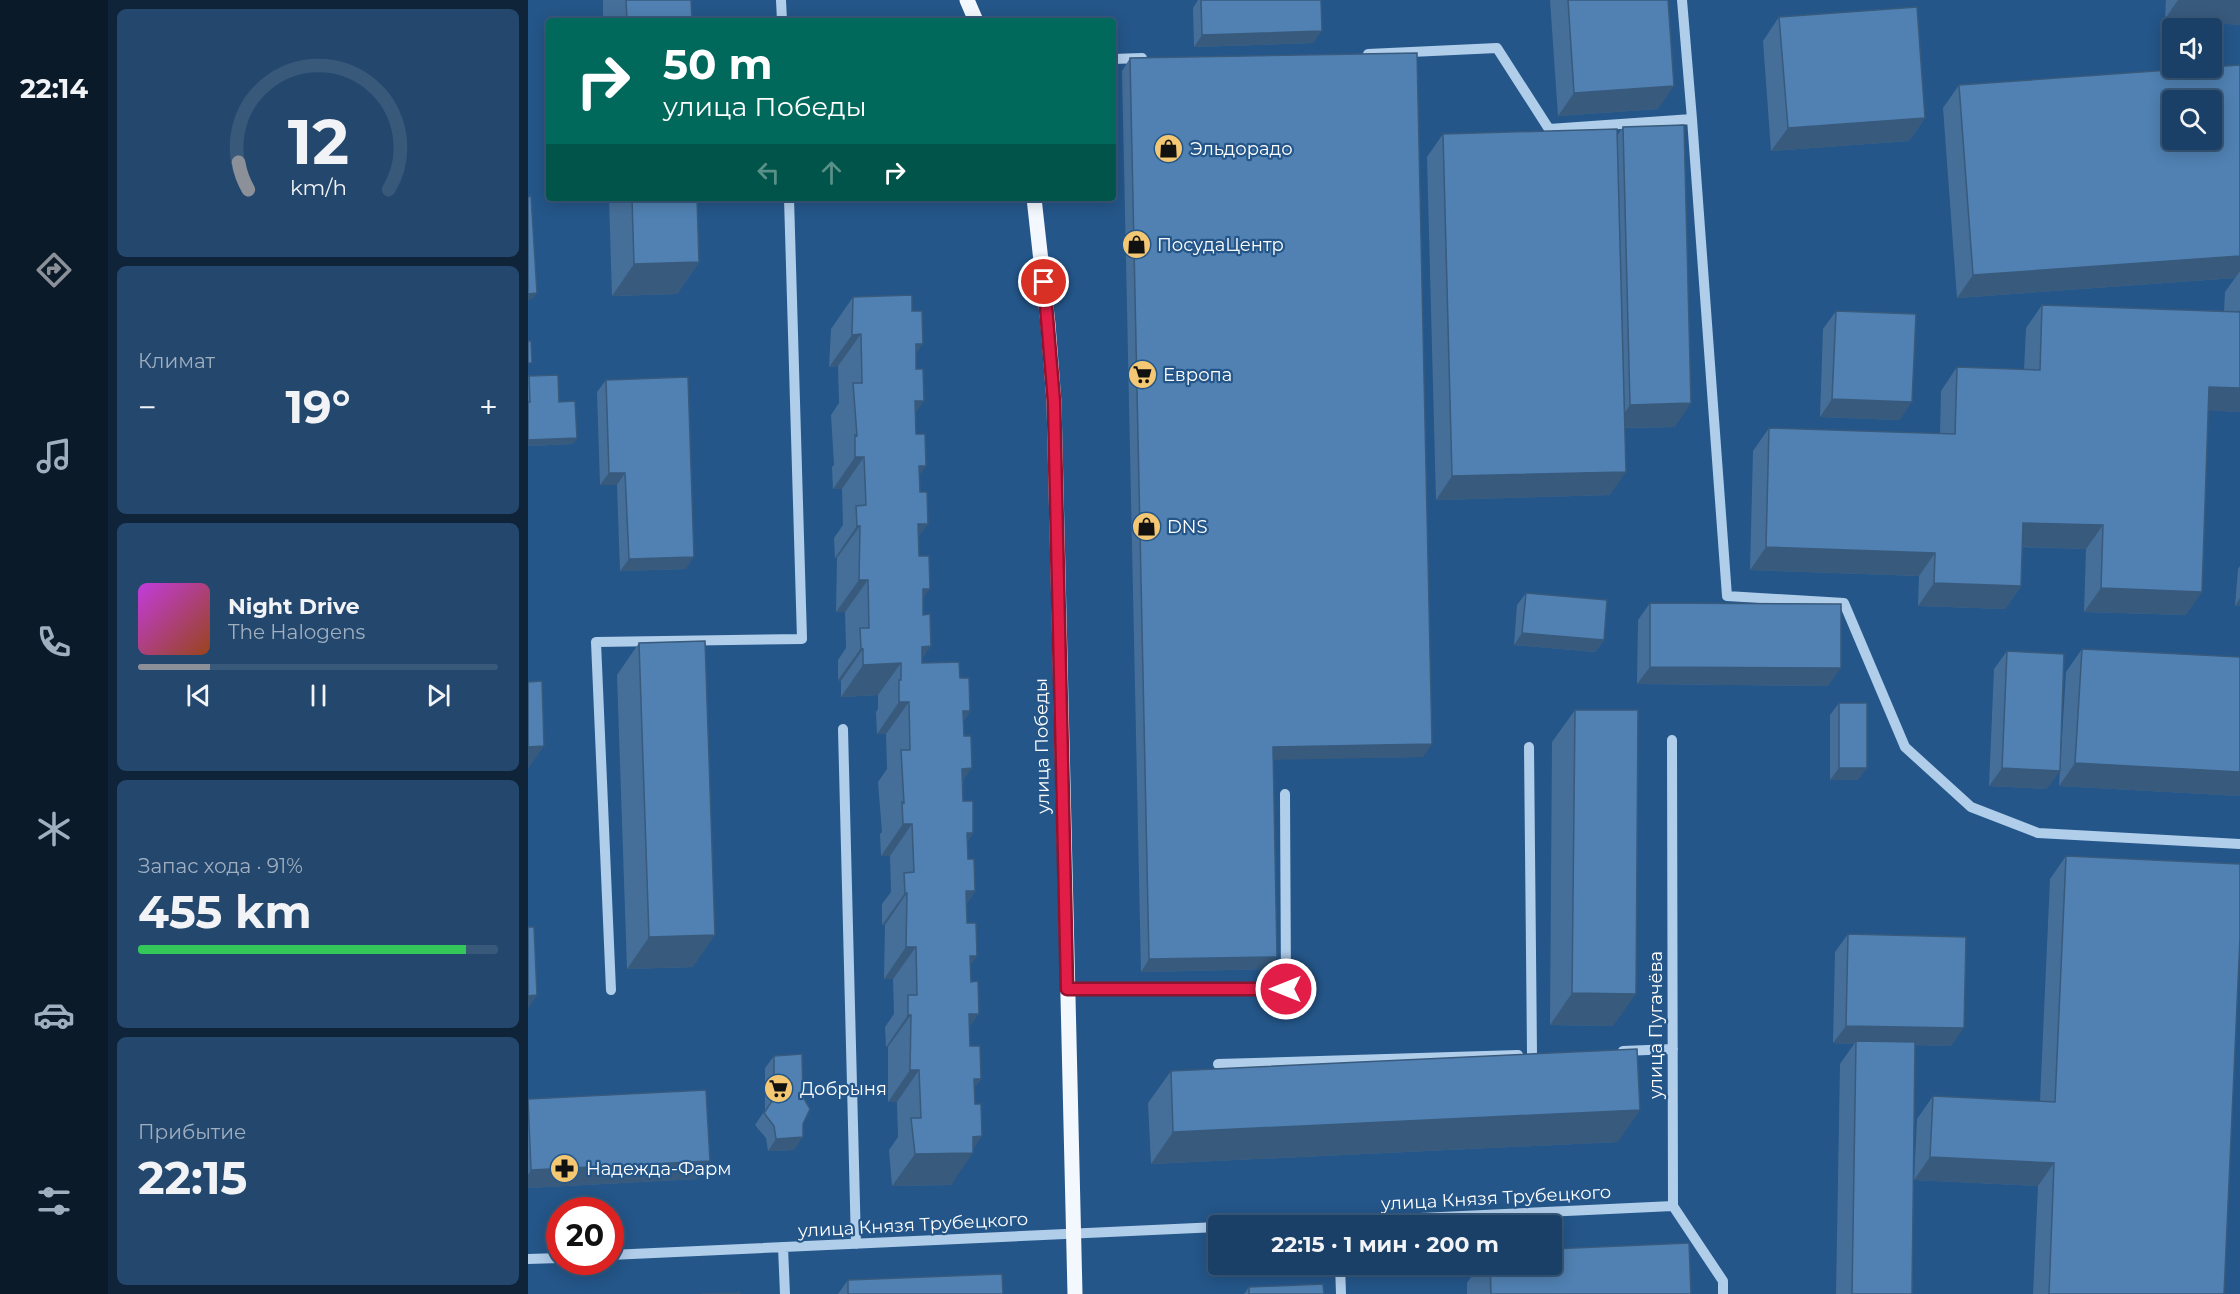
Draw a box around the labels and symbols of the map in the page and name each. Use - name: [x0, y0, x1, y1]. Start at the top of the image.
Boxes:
- shop icon: Эльдорадо: [1153, 133, 1185, 165]
- place label: Эльдорадо: [1190, 138, 1293, 160]
- shop icon: ПосудаЦентр: [1120, 229, 1152, 261]
- place label: ПосудаЦентр: [1157, 234, 1284, 256]
- pin: [1018, 256, 1069, 307]
- supermarket icon: Европа: [1126, 359, 1158, 391]
- place label: Европа: [1163, 364, 1232, 386]
- shop icon: DNS: [1130, 511, 1162, 543]
- place label: DNS: [1167, 516, 1208, 538]
- street label: улица Победы: [1030, 678, 1054, 815]
- street label: улица Пугачёва: [1645, 951, 1667, 1100]
- position arrow: [1254, 957, 1318, 1021]
- supermarket icon: Добрыня: [763, 1073, 795, 1105]
- place label: Добрыня: [800, 1078, 887, 1100]
- pharmacy icon: Надежда-Фарм: [549, 1153, 581, 1185]
- place label: Надежда-Фарм: [586, 1158, 732, 1180]
- street label: улица Князя Трубецкого: [1379, 1181, 1612, 1215]
- speed limit sign: 20: [546, 1197, 624, 1275]
- street label: улица Князя Трубецкого: [796, 1208, 1029, 1242]

